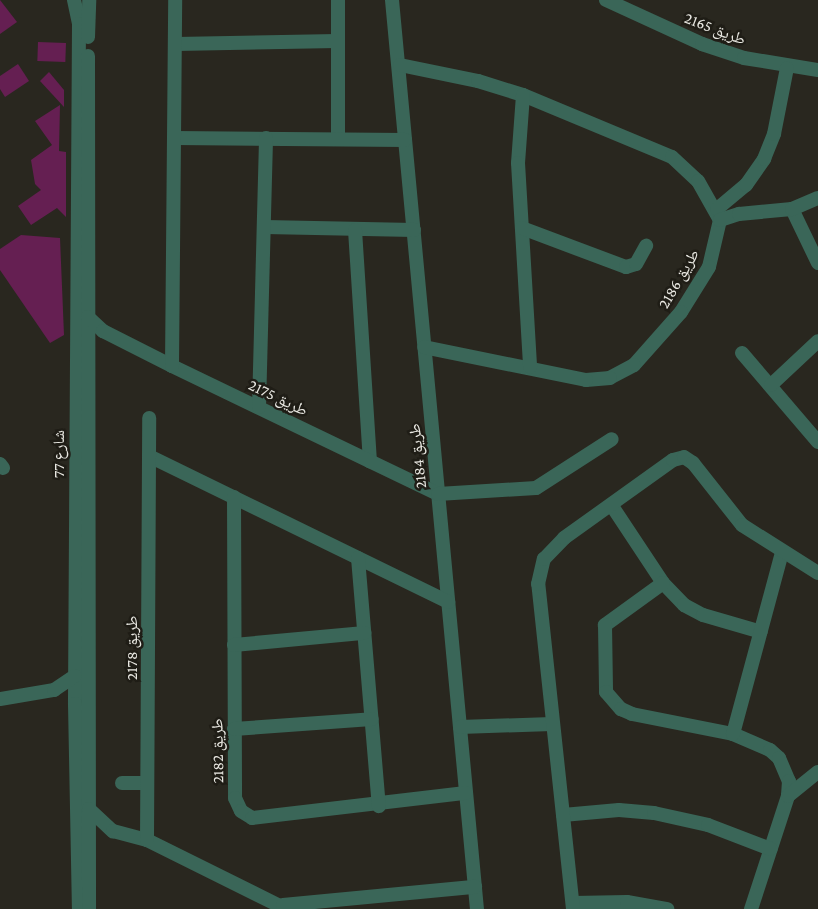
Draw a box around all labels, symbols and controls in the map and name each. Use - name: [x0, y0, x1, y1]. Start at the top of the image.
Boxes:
- street label: طريق 2165: [682, 9, 748, 49]
- street label: طريق 2186: [654, 246, 704, 312]
- street label: طريق 2175: [245, 375, 311, 421]
- street label: طريق 2184: [405, 422, 431, 490]
- street label: شارع 77: [49, 430, 69, 478]
- street label: طريق 2178: [122, 616, 142, 680]
- street label: طريق 2182: [208, 718, 228, 784]

